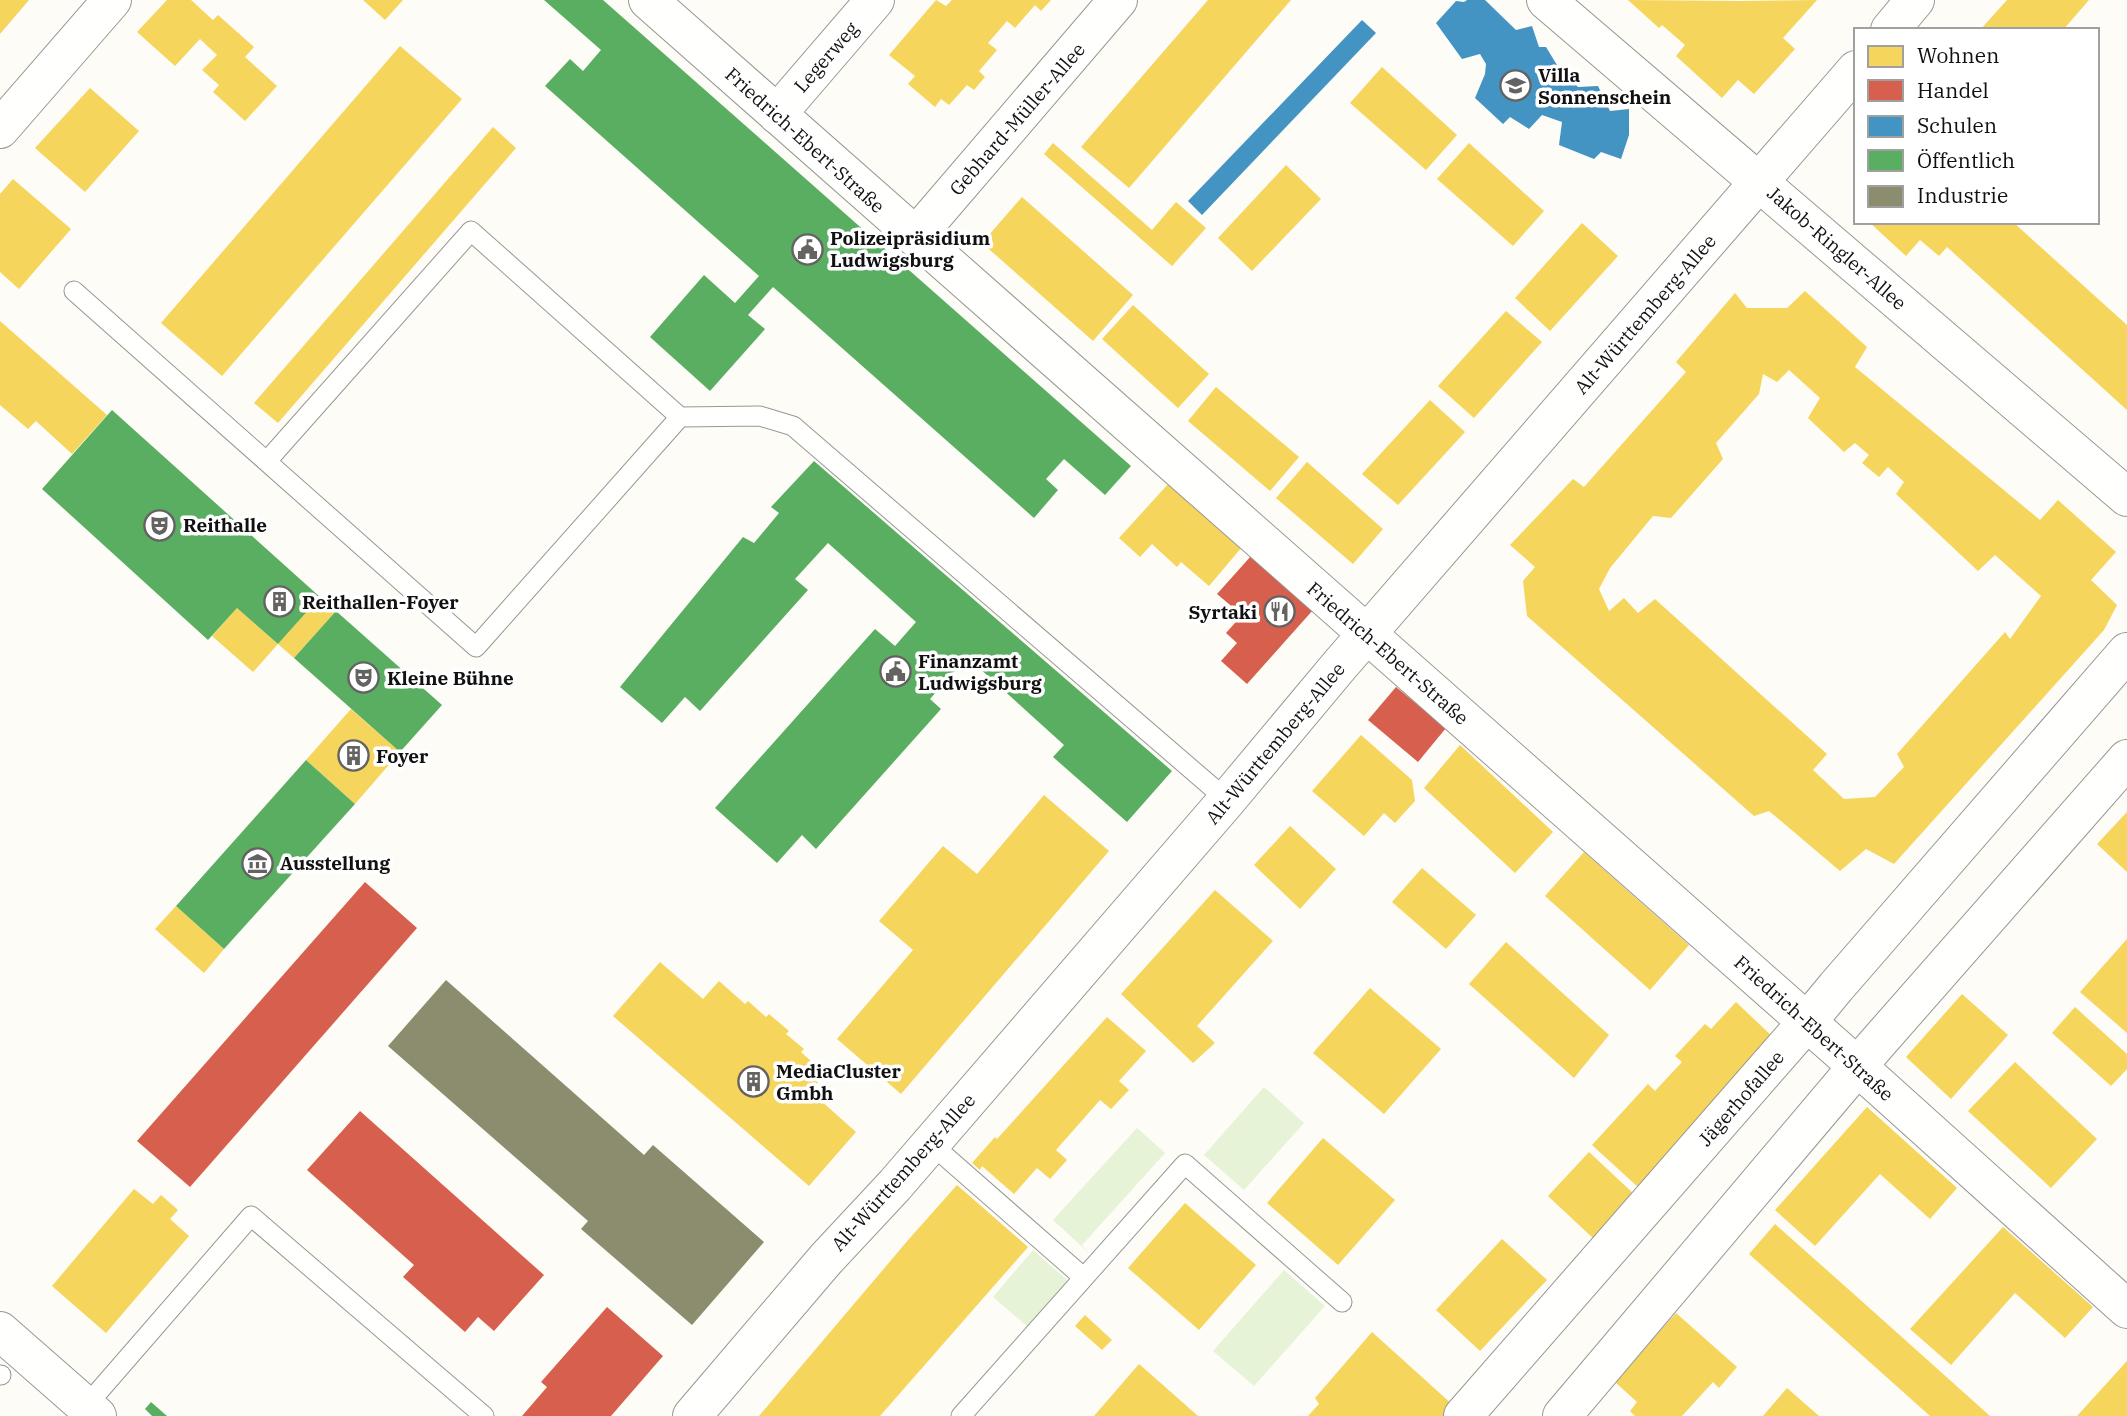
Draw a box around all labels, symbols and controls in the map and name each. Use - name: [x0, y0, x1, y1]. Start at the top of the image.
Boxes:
- street label: Legerweg: [789, 16, 864, 97]
- legend: [1854, 28, 2099, 224]
- street label: Gebhard-Müller-Allee: [944, 38, 1090, 200]
- text: Wohnen: [1917, 41, 1999, 69]
- street label: Friedrich-Ebert-Straße: [720, 62, 890, 218]
- place label: Villa Sonnenschein: [1538, 63, 1672, 109]
- school or university icon: Villa Sonnenschein: [1498, 69, 1532, 103]
- text: Handel: [1917, 76, 1989, 104]
- text: Schulen: [1917, 111, 1997, 139]
- text: Öffentlich: [1917, 146, 2015, 174]
- street label: Jakob-Ringler-Allee: [1762, 181, 1912, 315]
- text: Industrie: [1917, 181, 2008, 209]
- place label: Polizeipräsidium Ludwigsburg: [830, 226, 990, 272]
- street label: Alt-Württemberg-Allee: [1569, 229, 1721, 399]
- public building icon: Polizeipräsidium Ludwigsburg: [790, 232, 824, 266]
- theatre icon: Reithalle: [143, 508, 177, 542]
- place label: Reithalle: [183, 513, 267, 537]
- street label: Friedrich-Ebert-Straße: [1302, 576, 1474, 730]
- building icon: Reithallen-Foyer: [262, 585, 296, 619]
- place label: Reithallen-Foyer: [302, 590, 459, 614]
- restaurant icon: Syrtaki: [1263, 595, 1297, 629]
- place label: Syrtaki: [1188, 600, 1257, 624]
- place label: Finanzamt Ludwigsburg: [918, 649, 1042, 695]
- public building icon: Finanzamt Ludwigsburg: [878, 655, 912, 689]
- street label: Alt-Württemberg-Allee: [1200, 657, 1350, 829]
- theatre icon: Kleine Bühne: [347, 661, 381, 695]
- place label: Kleine Bühne: [387, 666, 514, 690]
- building icon: Foyer: [336, 739, 370, 773]
- place label: Foyer: [376, 744, 429, 768]
- museum icon: Ausstellung: [240, 846, 274, 880]
- place label: Ausstellung: [280, 851, 390, 875]
- street label: Friedrich-Ebert-Straße: [1729, 950, 1899, 1106]
- street label: Jägerhofallee: [1693, 1045, 1789, 1151]
- place label: MediaCluster Gmbh: [776, 1059, 902, 1105]
- building icon: MediaCluster Gmbh: [736, 1065, 770, 1099]
- street label: Alt-Württemberg-Allee: [826, 1088, 980, 1256]

